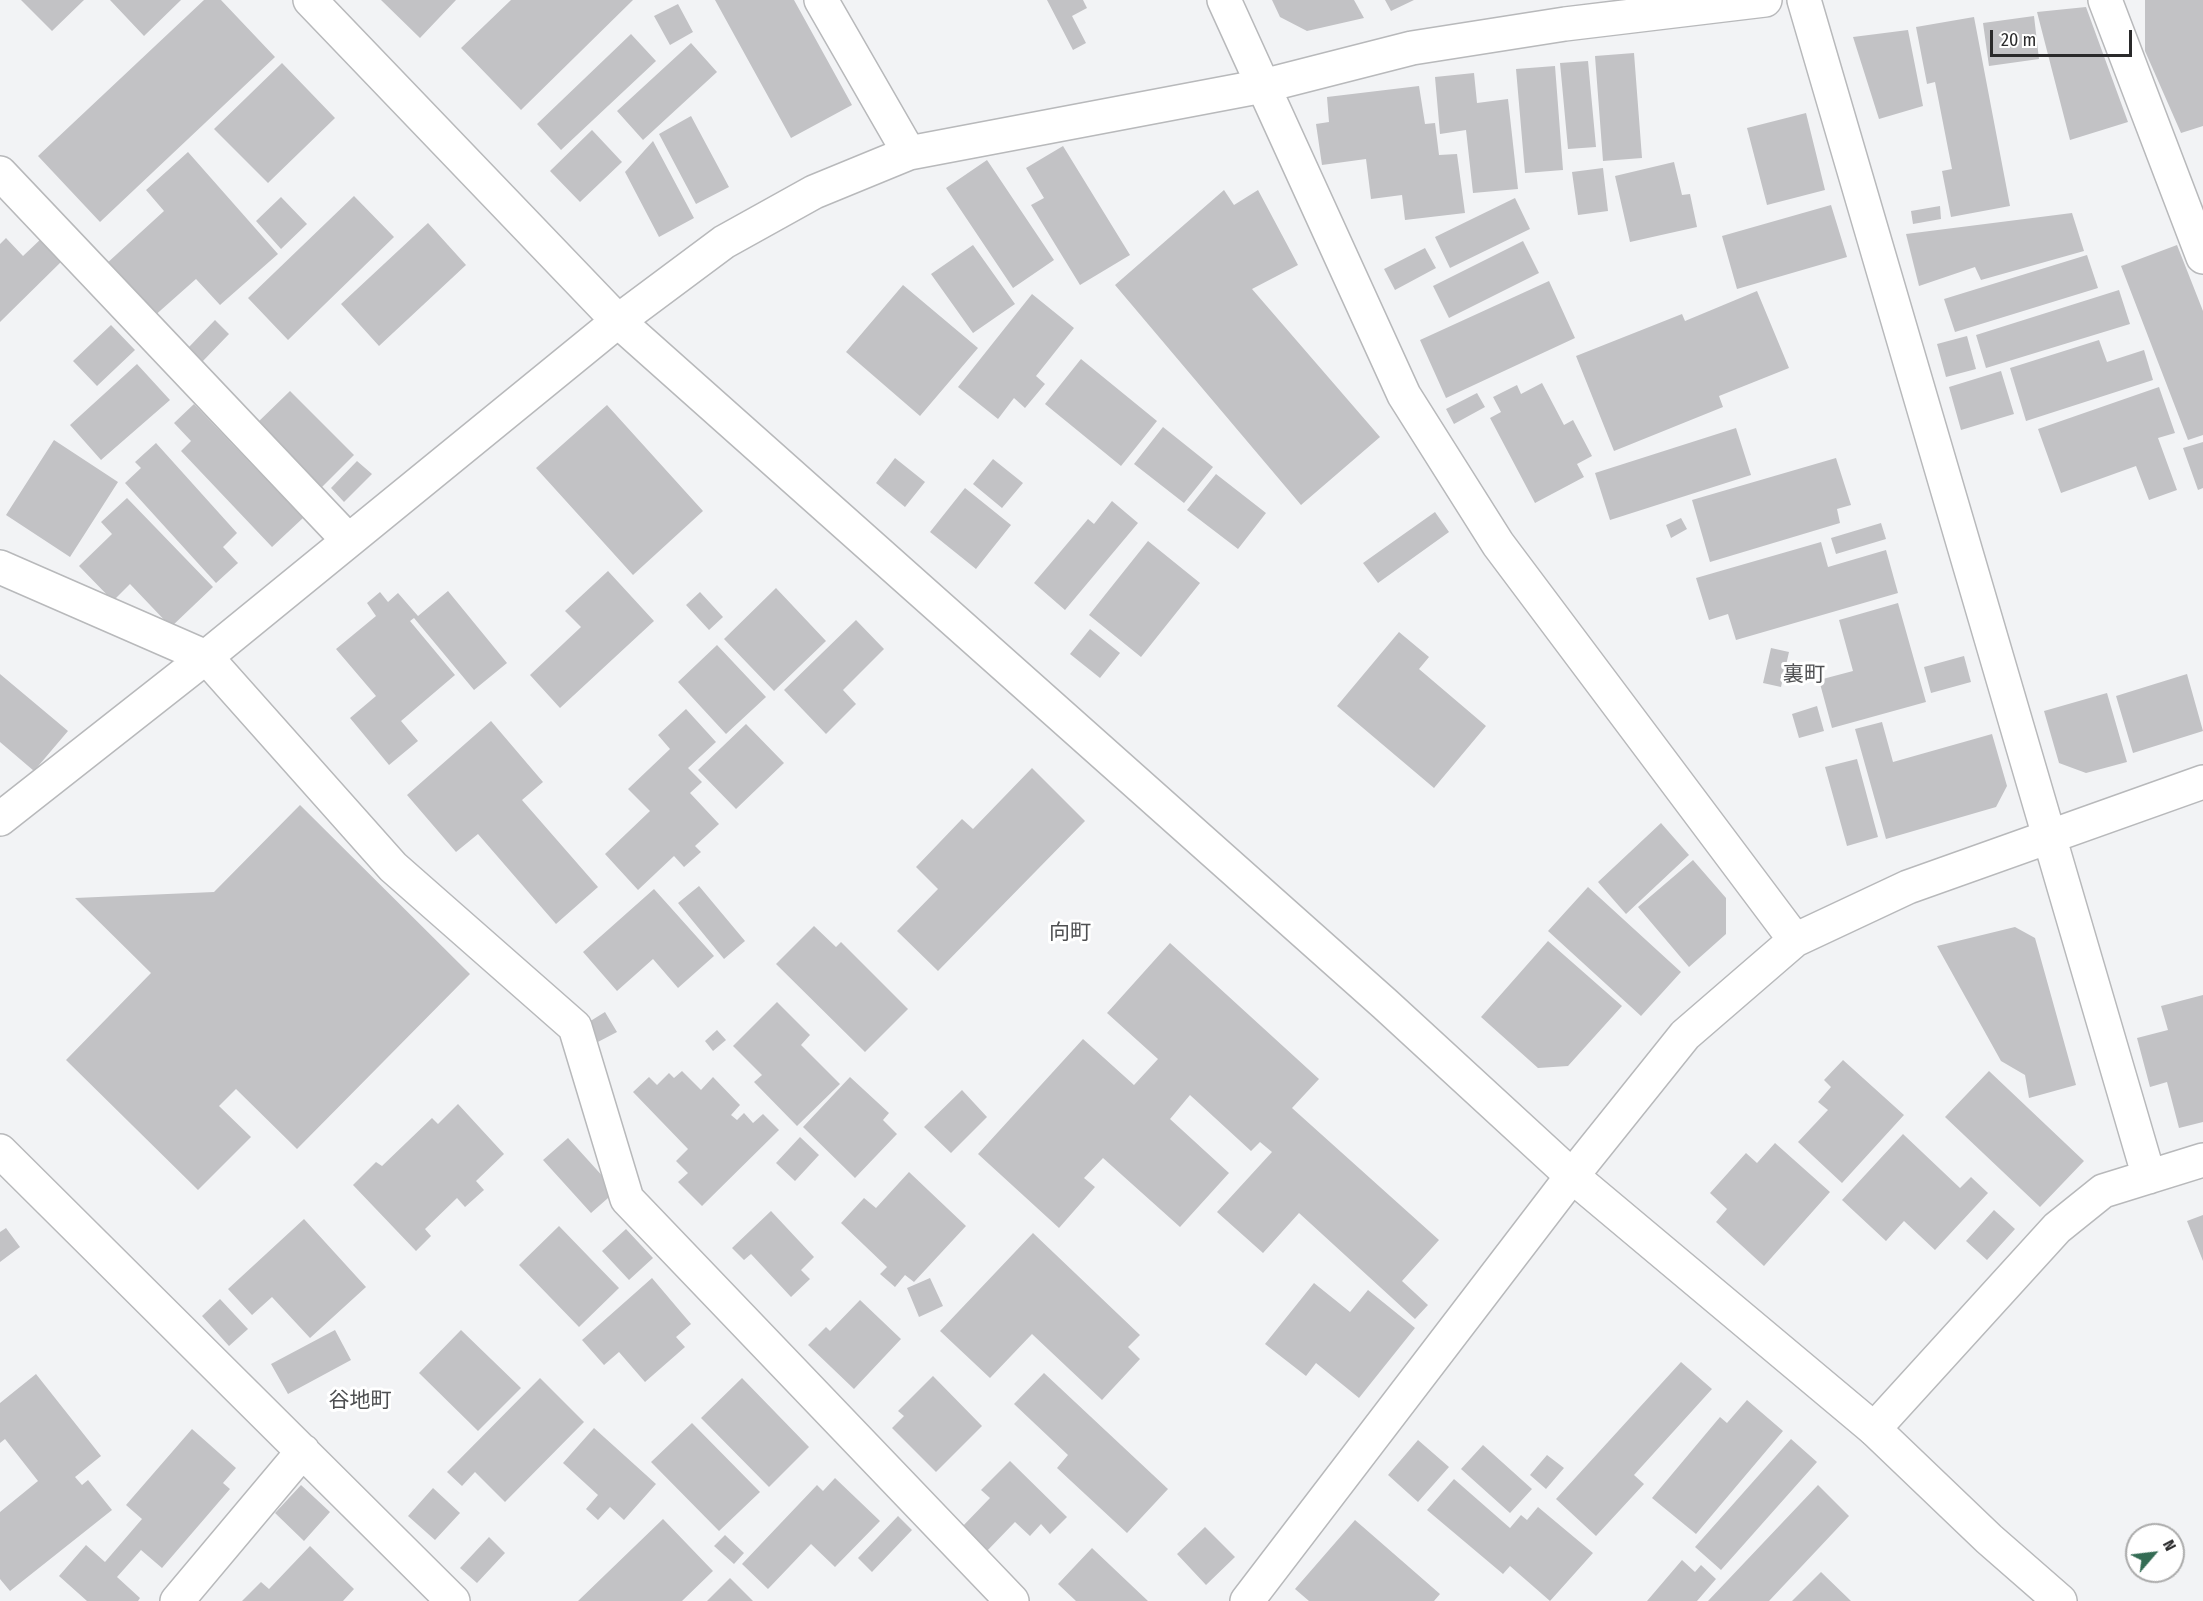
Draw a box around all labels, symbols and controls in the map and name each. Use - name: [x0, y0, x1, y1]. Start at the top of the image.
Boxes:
- scale bar: [1993, 18, 2136, 56]
- text: 20 m: [2001, 29, 2036, 51]
- district label: 裏町: [1783, 662, 1825, 688]
- district label: 向町: [1049, 920, 1091, 946]
- district label: 谷地町: [329, 1388, 391, 1414]
- north arrow: [2125, 1523, 2185, 1583]
- text: N: [2159, 1537, 2180, 1554]

